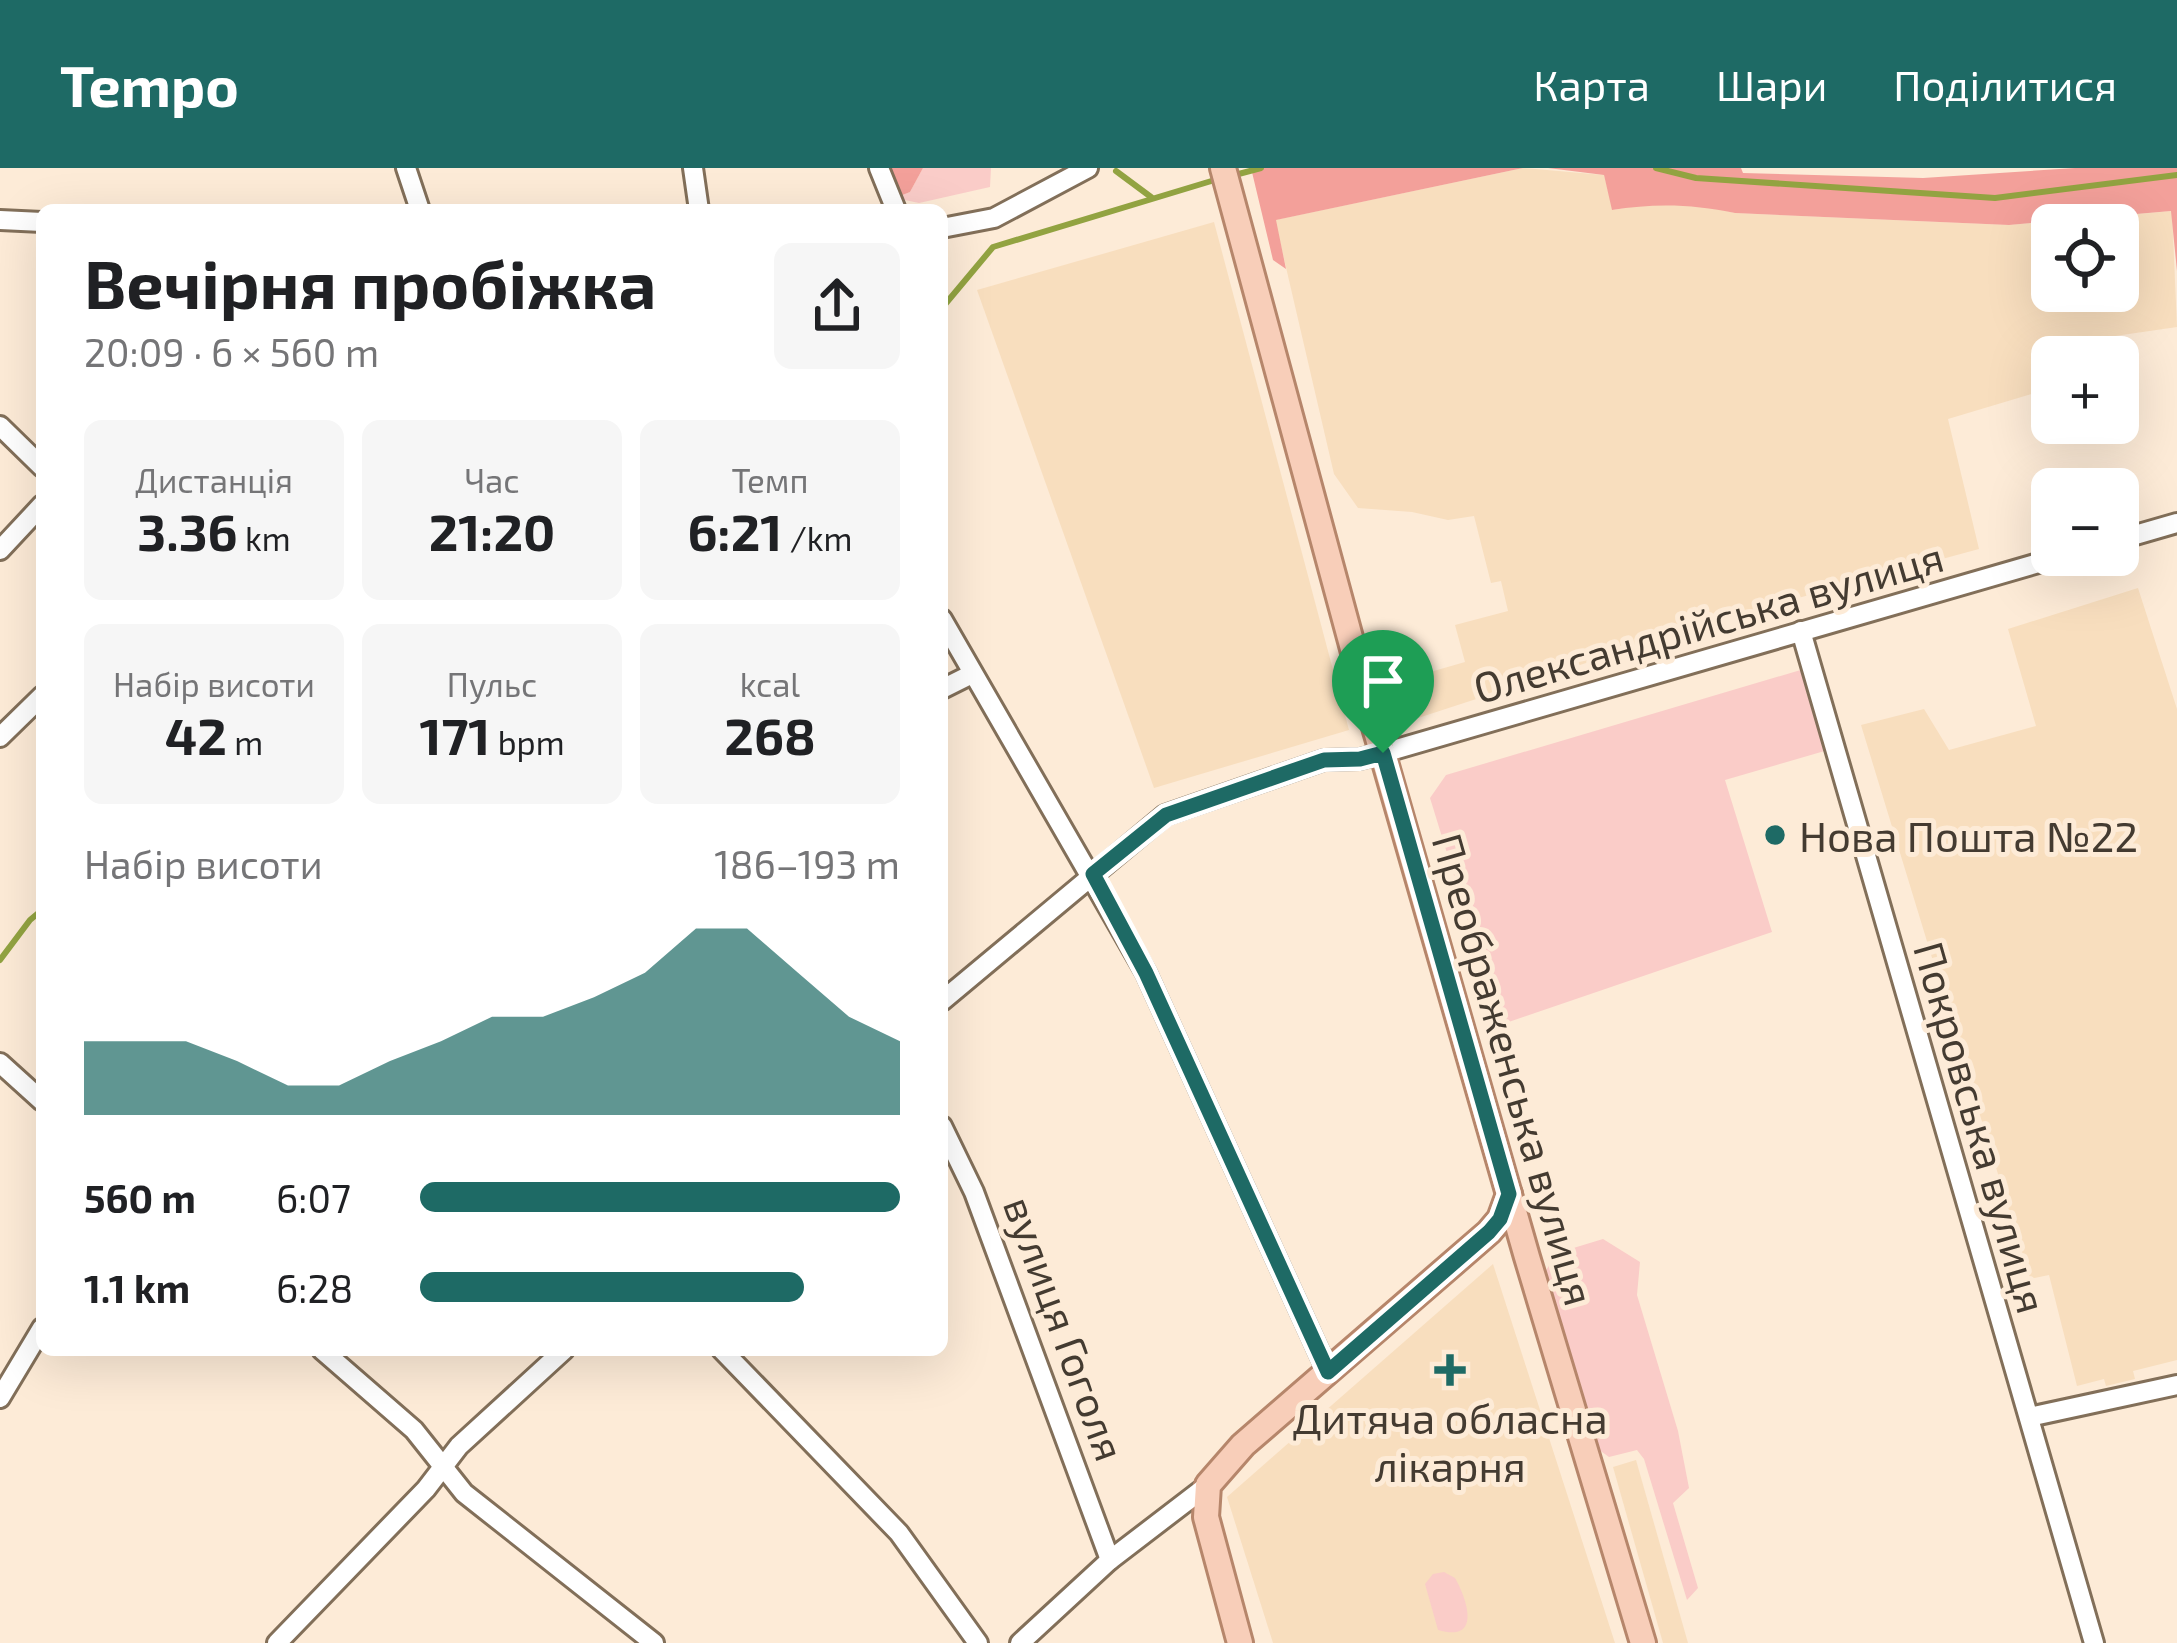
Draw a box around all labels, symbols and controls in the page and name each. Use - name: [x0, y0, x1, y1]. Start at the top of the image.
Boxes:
- text: Tempo: [60, 50, 239, 118]
- text: Карта: [1533, 59, 1650, 109]
- text: Шари: [1716, 59, 1827, 109]
- text: Поділитися: [1893, 59, 2117, 109]
- map controls: [2031, 204, 2139, 576]
- button: locate: [2031, 204, 2139, 312]
- text: Вечірня пробіжка: [84, 243, 656, 322]
- button: share: [774, 243, 900, 369]
- text: 20:09 · 6 × 560 m: [84, 328, 379, 375]
- button: +: [2031, 336, 2139, 444]
- text: Дистанція: [135, 460, 293, 500]
- text: Час: [464, 460, 520, 500]
- text: Темп: [732, 460, 809, 500]
- button: −: [2031, 468, 2139, 576]
- text: 3.36: [137, 500, 238, 561]
- text: 21:20: [429, 500, 555, 561]
- text: 6:21: [688, 500, 782, 561]
- text: km: [238, 518, 291, 558]
- text: /km: [782, 518, 853, 558]
- street label: Олександрійська вулиця: [1467, 530, 1949, 713]
- pin: [1332, 630, 1434, 753]
- icon: arrive: [1350, 648, 1416, 714]
- text: Набір висоти: [113, 664, 315, 704]
- text: Пульс: [447, 664, 537, 704]
- text: kcal: [740, 664, 800, 704]
- text: 42: [165, 704, 227, 765]
- text: 171: [419, 704, 490, 765]
- text: 268: [724, 704, 816, 765]
- text: m: [227, 722, 263, 762]
- text: bpm: [490, 722, 565, 762]
- place label: Нова Пошта №22: [1799, 810, 2138, 860]
- marker: Нова Пошта №22: [1762, 822, 1788, 848]
- street label: Преображенська вулиця: [1423, 827, 1606, 1311]
- text: Набір висоти: [84, 840, 323, 887]
- text: 186–193 m: [714, 840, 900, 887]
- street label: Покровська вулиця: [1904, 936, 2059, 1319]
- text: 560 m: [84, 1174, 196, 1221]
- text: 6:07: [276, 1174, 351, 1221]
- street label: вулиця Гоголя: [994, 1189, 1137, 1467]
- text: 1.1 km: [84, 1264, 190, 1311]
- text: 6:28: [276, 1264, 353, 1311]
- marker: Дитяча обласна лікарня: [1434, 1354, 1466, 1386]
- place label: Дитяча обласна лікарня: [1292, 1392, 1608, 1490]

